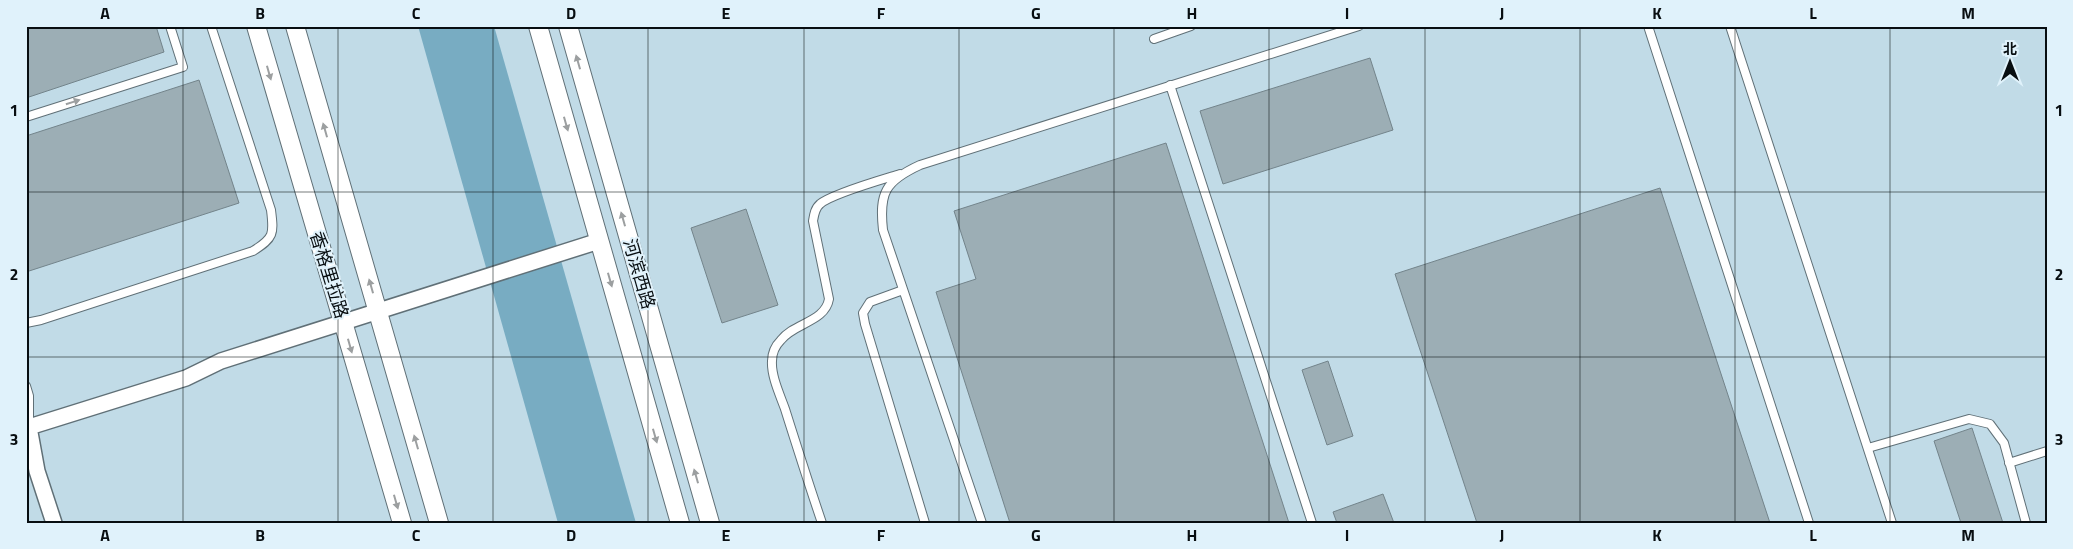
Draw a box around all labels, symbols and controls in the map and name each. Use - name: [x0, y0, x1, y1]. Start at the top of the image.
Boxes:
- text: A: [100, 1, 110, 25]
- text: B: [255, 1, 265, 25]
- text: C: [412, 1, 421, 25]
- text: D: [566, 1, 576, 25]
- text: E: [722, 1, 731, 25]
- text: F: [877, 1, 886, 25]
- text: G: [1031, 1, 1041, 25]
- text: H: [1187, 1, 1197, 25]
- text: I: [1345, 1, 1349, 25]
- text: J: [1500, 1, 1504, 25]
- text: K: [1652, 1, 1662, 25]
- text: L: [1809, 1, 1817, 25]
- text: M: [1961, 1, 1975, 25]
- north arrow: [1986, 38, 2036, 88]
- text: 北: [2003, 38, 2017, 59]
- one-way arrow: [574, 55, 582, 70]
- one-way arrow: [266, 66, 274, 81]
- text: 1: [10, 98, 18, 122]
- one-way arrow: [65, 98, 80, 106]
- text: 1: [2055, 98, 2063, 122]
- one-way arrow: [562, 116, 570, 131]
- one-way arrow: [321, 123, 329, 138]
- one-way arrow: [618, 211, 626, 226]
- street label: 香格里拉路: [303, 228, 356, 322]
- street label: 河滨西路: [617, 236, 662, 312]
- text: 2: [10, 262, 18, 286]
- text: 2: [2055, 262, 2063, 286]
- one-way arrow: [607, 273, 615, 288]
- one-way arrow: [366, 278, 374, 293]
- one-way arrow: [347, 339, 355, 354]
- text: 3: [10, 427, 18, 451]
- text: 3: [2055, 427, 2063, 451]
- one-way arrow: [651, 429, 659, 444]
- one-way arrow: [411, 435, 419, 450]
- one-way arrow: [692, 468, 700, 483]
- one-way arrow: [392, 495, 400, 510]
- text: A: [100, 523, 110, 547]
- text: B: [255, 523, 265, 547]
- text: C: [412, 523, 421, 547]
- text: D: [566, 523, 576, 547]
- text: E: [722, 523, 731, 547]
- text: F: [877, 523, 886, 547]
- text: G: [1031, 523, 1041, 547]
- text: H: [1187, 523, 1197, 547]
- text: I: [1345, 523, 1349, 547]
- text: J: [1500, 523, 1504, 547]
- text: K: [1652, 523, 1662, 547]
- text: L: [1809, 523, 1817, 547]
- text: M: [1961, 523, 1975, 547]

